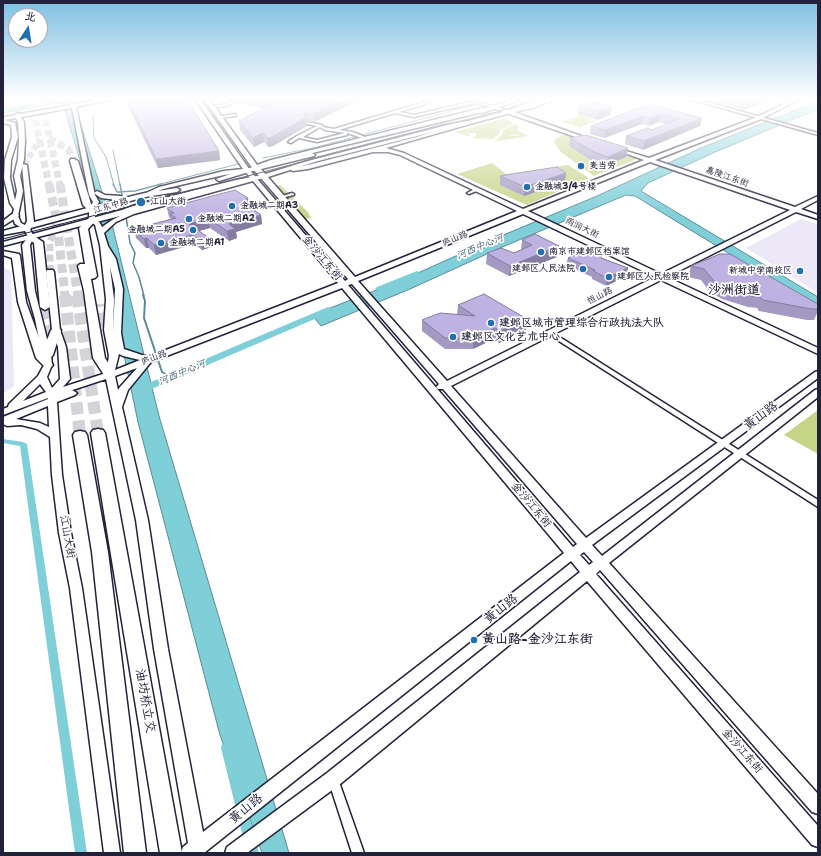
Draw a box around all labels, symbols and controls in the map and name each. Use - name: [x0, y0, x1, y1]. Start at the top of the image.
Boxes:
- north arrow: [8, 8, 48, 48]
- text: 北: [23, 8, 37, 25]
- marker: 麦当劳: [576, 161, 586, 171]
- place label: 麦当劳: [589, 161, 616, 171]
- street label: 嘉陵江东街: [704, 165, 750, 189]
- marker: 金融城3/4号楼: [522, 182, 532, 192]
- place label: 金融城3/4号楼: [535, 182, 596, 192]
- street label: 江东中路: [92, 196, 130, 216]
- marker: 江山大街: [135, 196, 147, 208]
- place label: 江山大街: [150, 197, 186, 207]
- marker: 金融城二期A3: [227, 201, 237, 211]
- place label: 金融城二期A3: [240, 201, 298, 211]
- marker: 金融城二期A2: [184, 214, 194, 224]
- place label: 金融城二期A2: [197, 214, 255, 224]
- street label: 雨润大街: [563, 215, 601, 241]
- place label: 金融城二期A5: [128, 225, 185, 235]
- marker: 金融城二期A5: [188, 225, 198, 235]
- street label: 庐山路: [440, 229, 470, 249]
- water label: 河西中心河: [455, 232, 505, 262]
- street label: 金沙江东街: [299, 233, 345, 283]
- marker: 金融城二期A1: [156, 238, 166, 248]
- place label: 金融城二期A1: [169, 238, 224, 248]
- marker: 南京市建邺区档案馆: [536, 247, 546, 257]
- place label: 南京市建邺区档案馆: [549, 247, 630, 257]
- place label: 建邺区人民法院: [512, 264, 575, 274]
- marker: 建邺区人民法院: [578, 264, 588, 274]
- place label: 新城中学南校区: [729, 266, 792, 276]
- marker: 新城中学南校区: [795, 266, 805, 276]
- marker: 建邺区人民检察院: [604, 272, 614, 282]
- place label: 建邺区人民检察院: [617, 272, 689, 282]
- district label: 沙洲街道: [708, 283, 760, 299]
- street label: 恒山路: [586, 285, 614, 307]
- place label: 建邺区城市管理综合行政执法大队: [499, 316, 664, 330]
- marker: 建邺区城市管理综合行政执法大队: [486, 318, 496, 328]
- place label: 建邺区文化艺术中心: [461, 330, 560, 344]
- marker: 建邺区文化艺术中心: [448, 332, 458, 342]
- street label: 庐山路: [139, 348, 169, 368]
- water label: 河西中心河: [157, 358, 207, 388]
- street label: 黄山路: [741, 398, 781, 434]
- street label: 金沙江东街: [508, 480, 554, 530]
- street label: 江山大街: [57, 514, 77, 560]
- street label: 黄山路: [481, 591, 521, 627]
- place label: 黄山路-金沙江东街: [482, 632, 593, 648]
- marker: 黄山路-金沙江东街: [469, 635, 479, 645]
- street label: 油坊桥立交: [132, 668, 158, 734]
- street label: 金沙江东街: [719, 726, 765, 776]
- street label: 黄山路: [226, 791, 266, 827]

